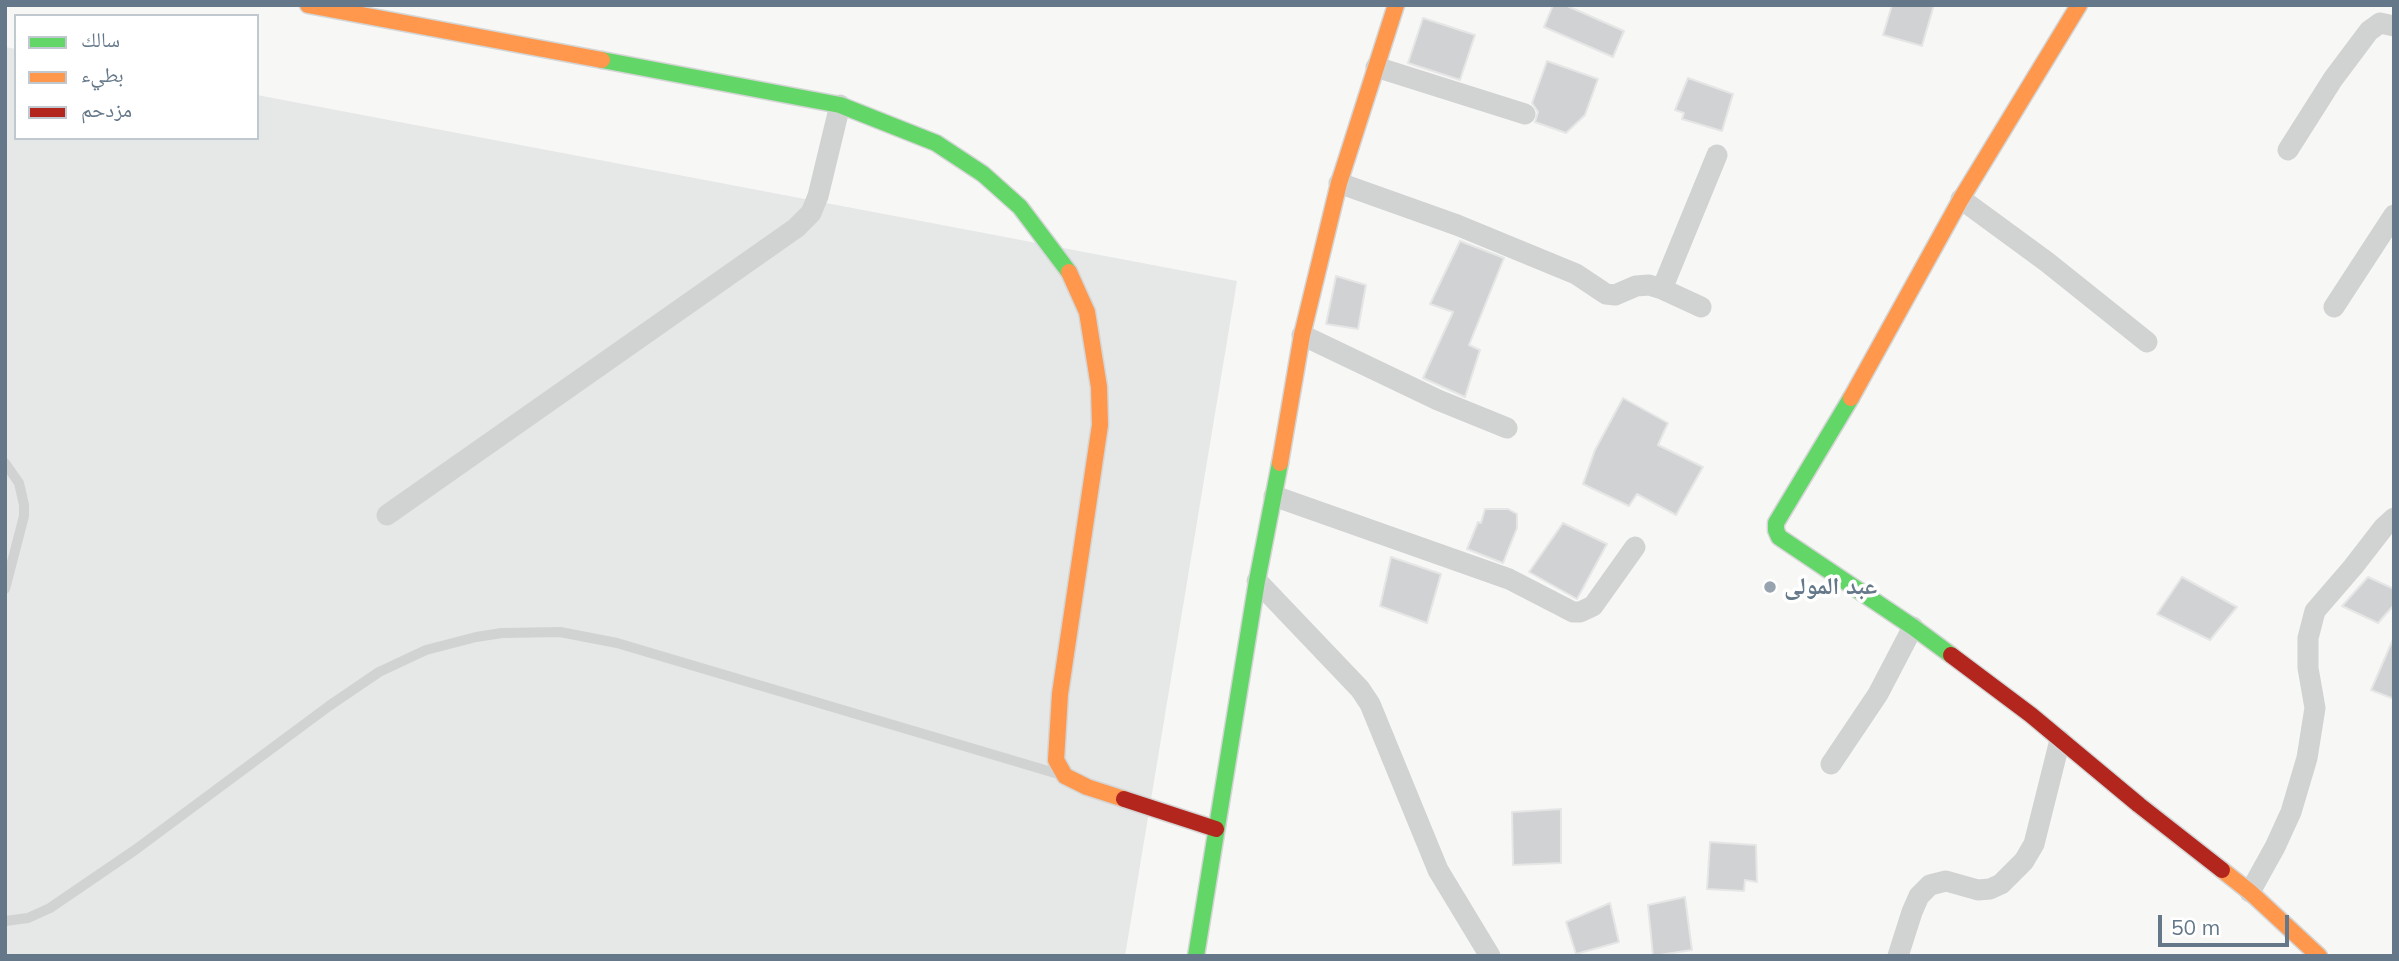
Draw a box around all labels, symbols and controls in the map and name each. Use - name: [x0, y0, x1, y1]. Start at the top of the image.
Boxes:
- legend: [14, 14, 259, 140]
- text: سالك: [81, 26, 120, 52]
- text: بطيء: [81, 61, 124, 87]
- text: مزدحم: [81, 96, 132, 122]
- place label: عبد المولى: [1784, 573, 1877, 601]
- marker: عبد المولى: [1762, 579, 1778, 595]
- scale bar: [2161, 902, 2292, 946]
- text: 50 m: [2171, 914, 2220, 940]

